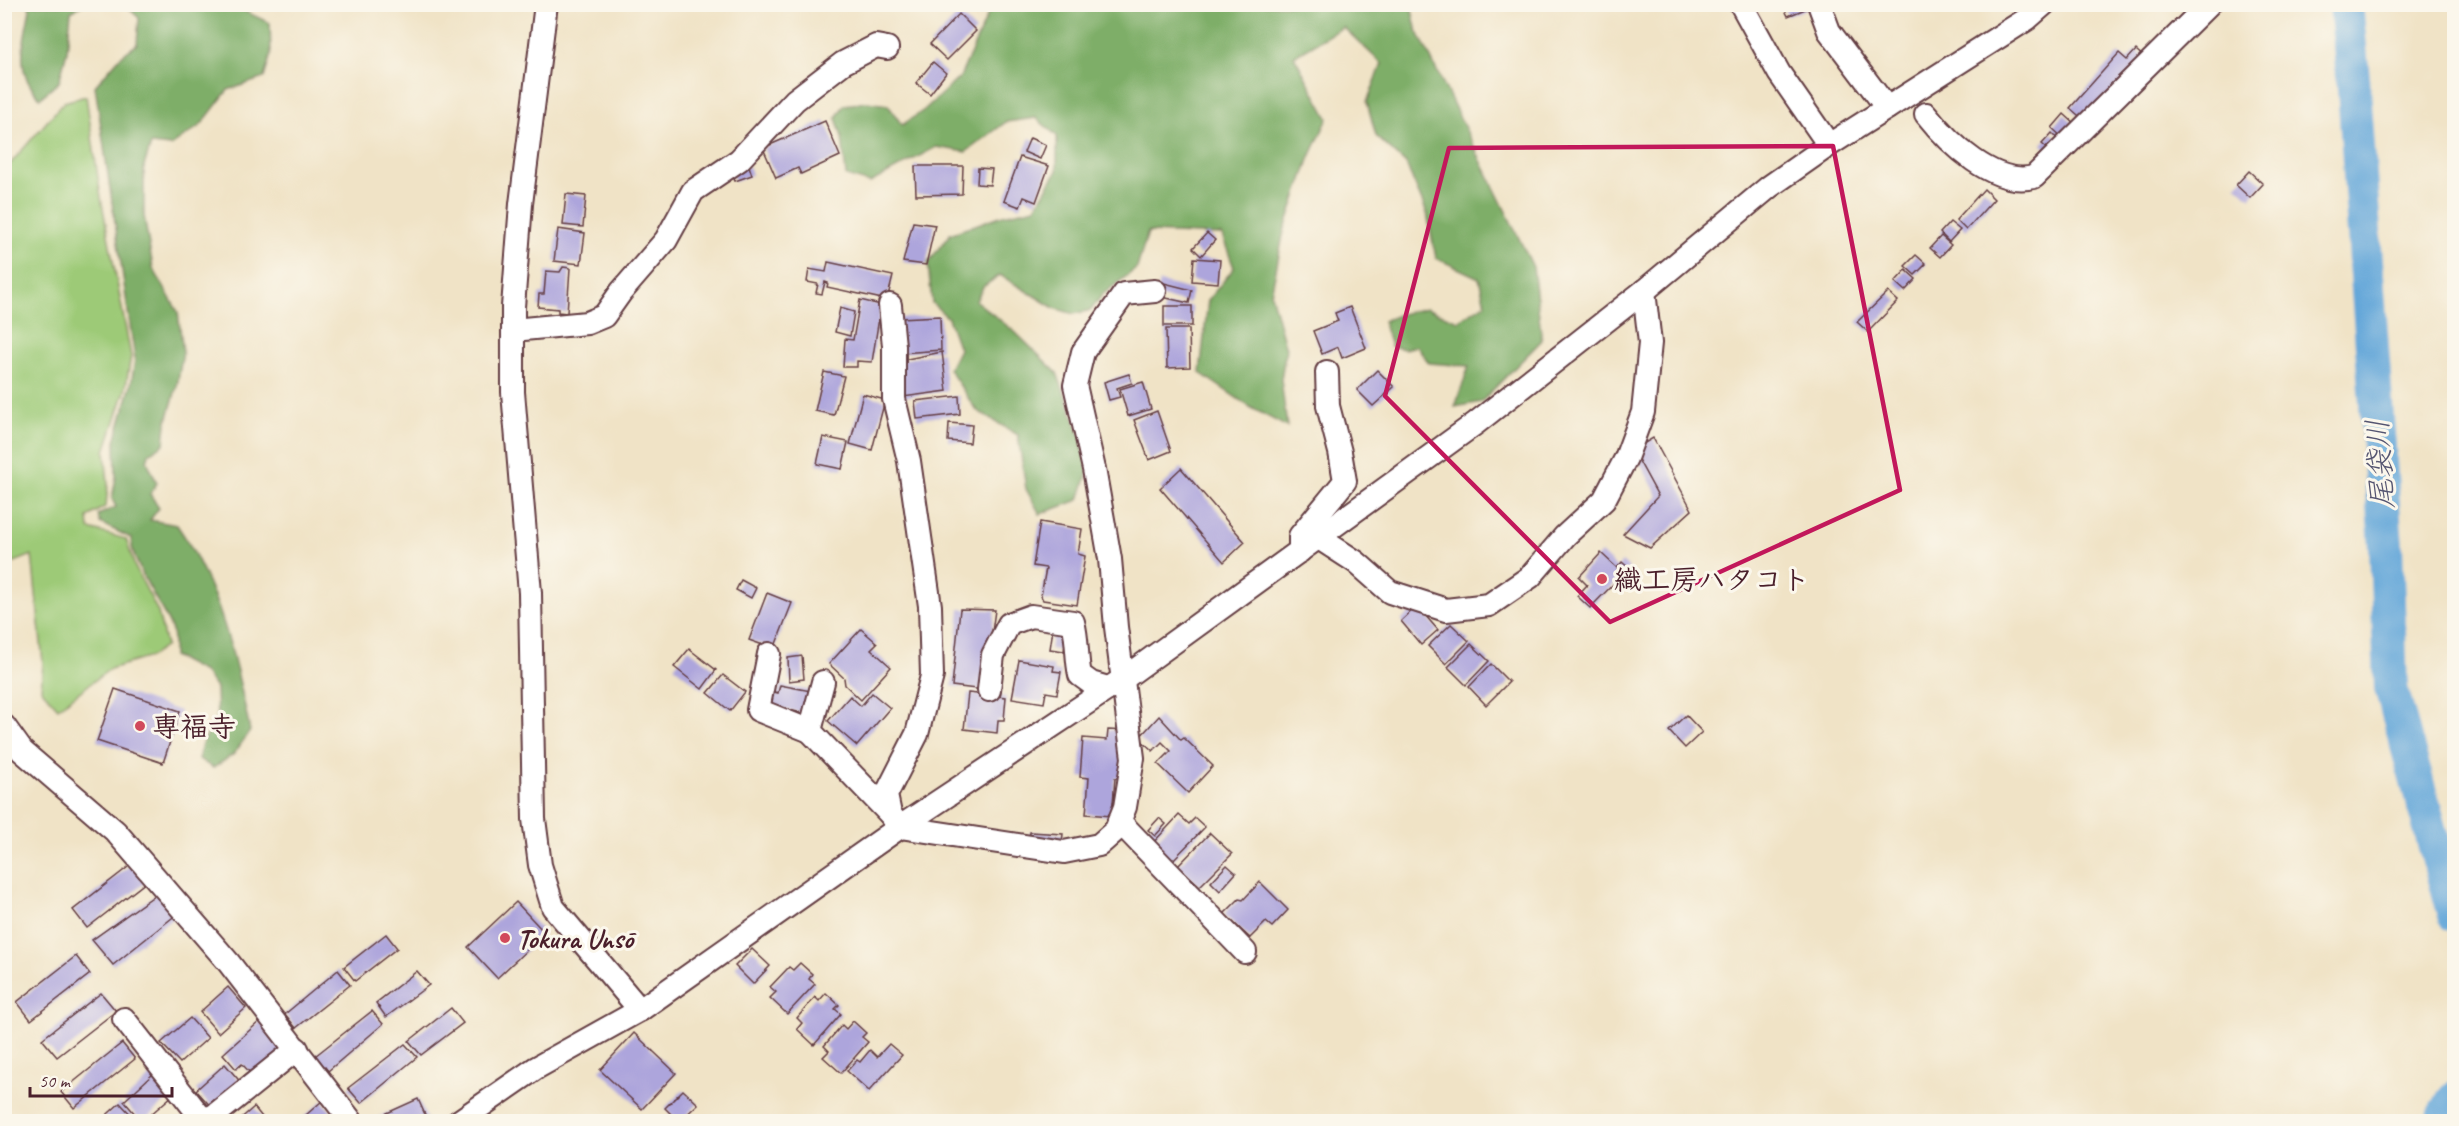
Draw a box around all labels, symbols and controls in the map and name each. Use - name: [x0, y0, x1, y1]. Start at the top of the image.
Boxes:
- water label: 尾袋川: [2358, 418, 2402, 510]
- place label: 織工房ハタコト: [1614, 562, 1810, 597]
- marker: 織工房ハタコト: [1595, 572, 1609, 586]
- place label: 専福寺: [152, 709, 236, 744]
- marker: 専福寺: [133, 719, 147, 733]
- place label: Tokura Unsō: [517, 921, 637, 956]
- marker: Tokura Unsō: [498, 931, 512, 945]
- scale bar: [30, 1060, 172, 1098]
- text: 50 m: [39, 1070, 72, 1092]

